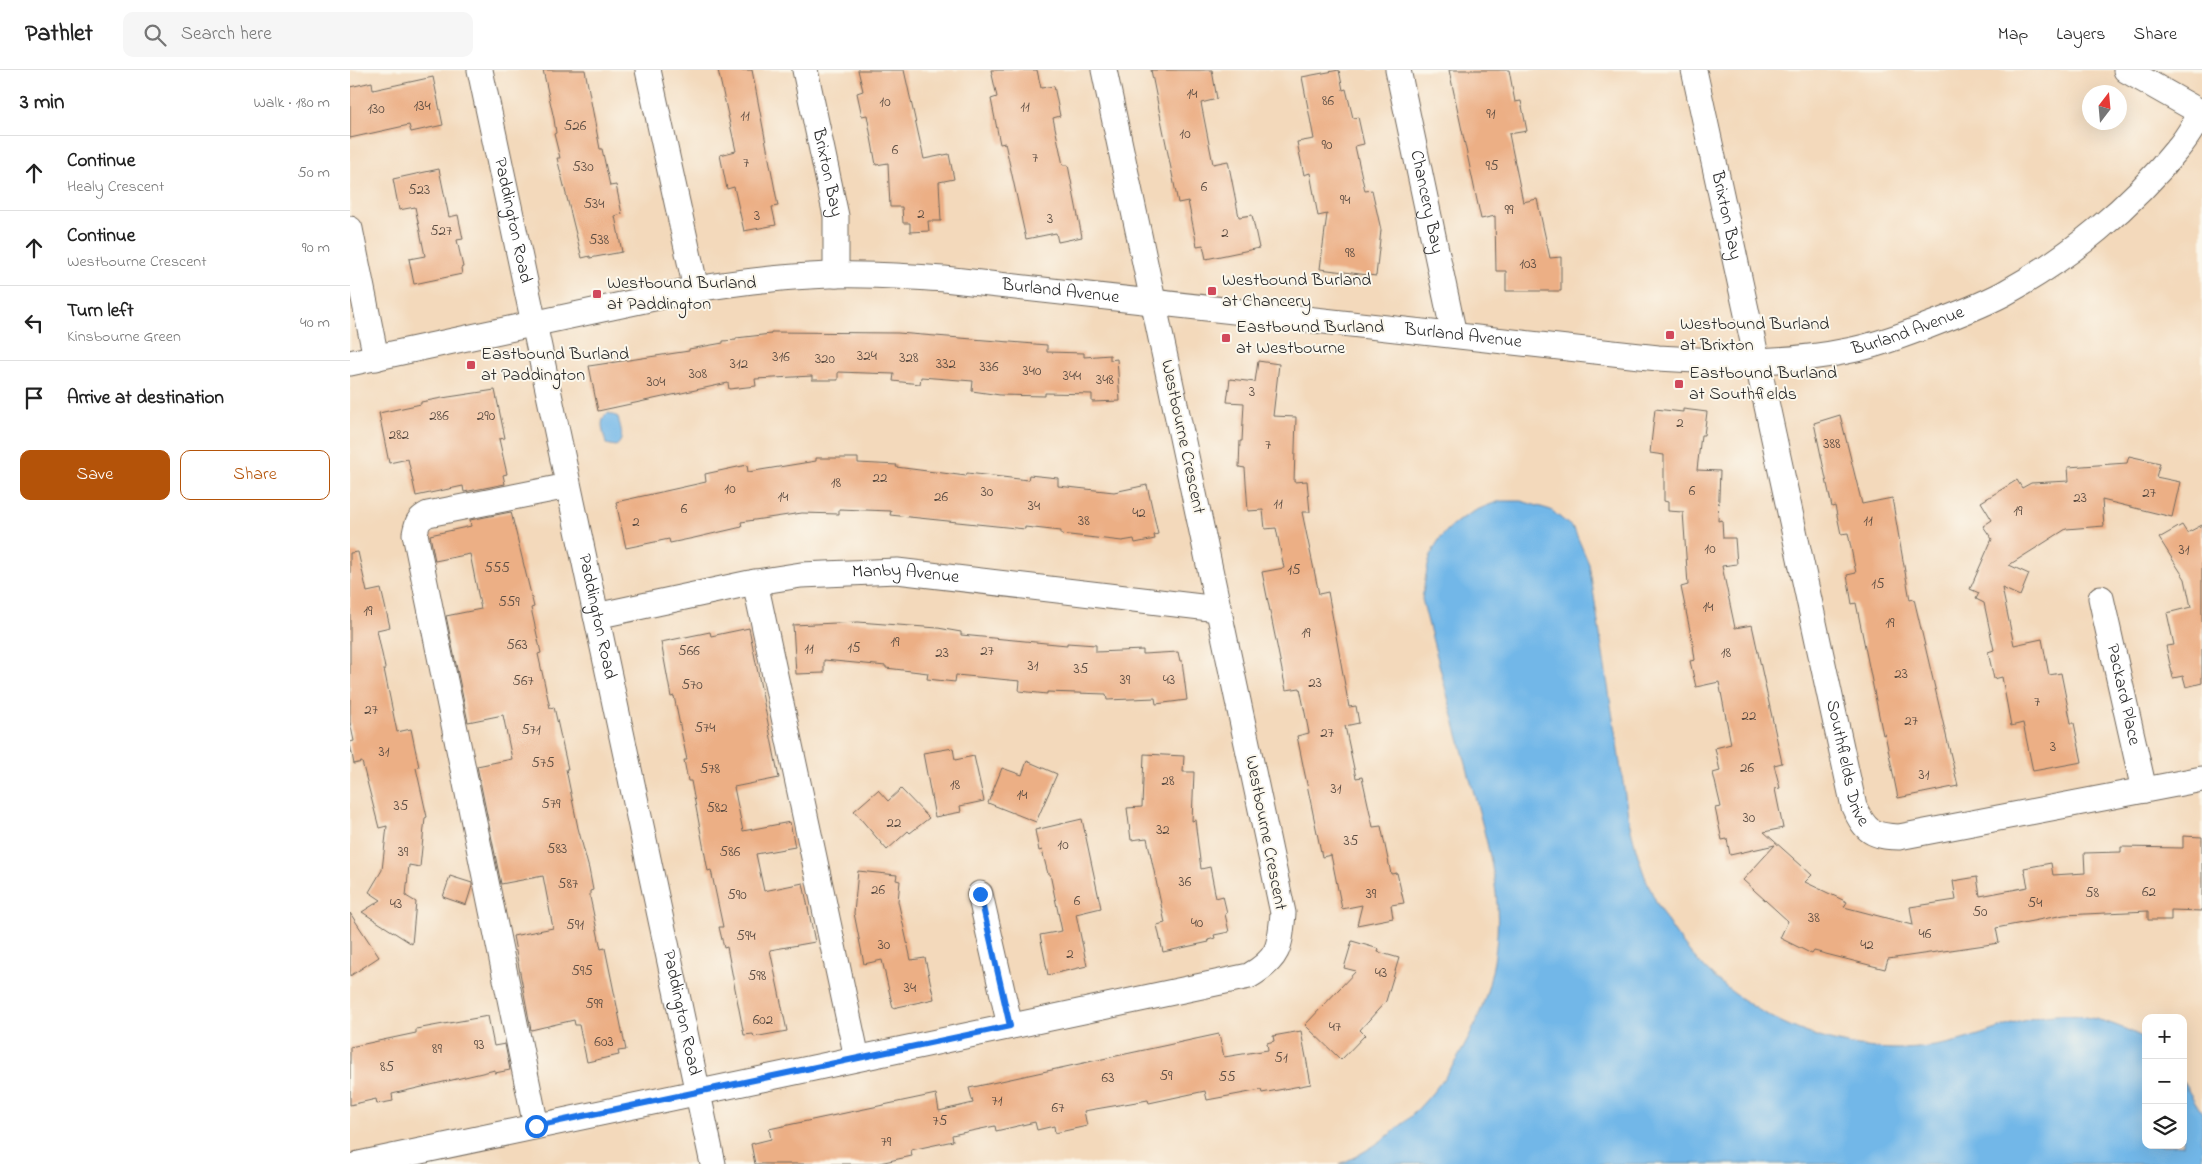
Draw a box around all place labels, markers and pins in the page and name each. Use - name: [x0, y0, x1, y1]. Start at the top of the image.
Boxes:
- place label: Westbound Burland at Chancery: [1222, 268, 1372, 315]
- place label: Westbound Burland at Paddington: [607, 271, 757, 319]
- marker: Westbound Burland at Chancery: [1206, 285, 1218, 297]
- marker: Westbound Burland at Paddington: [591, 288, 603, 300]
- place label: Westbound Burland at Brixton: [1680, 312, 1830, 359]
- place label: Eastbound Burland at Westbourne: [1236, 315, 1384, 362]
- marker: Westbound Burland at Brixton: [1664, 329, 1676, 341]
- marker: Eastbound Burland at Westbourne: [1220, 332, 1232, 344]
- place label: Eastbound Burland at Paddington: [481, 342, 629, 390]
- marker: Eastbound Burland at Paddington: [465, 359, 477, 371]
- place label: Eastbound Burland at Southfields: [1689, 361, 1837, 408]
- marker: Eastbound Burland at Southfields: [1673, 378, 1685, 390]

